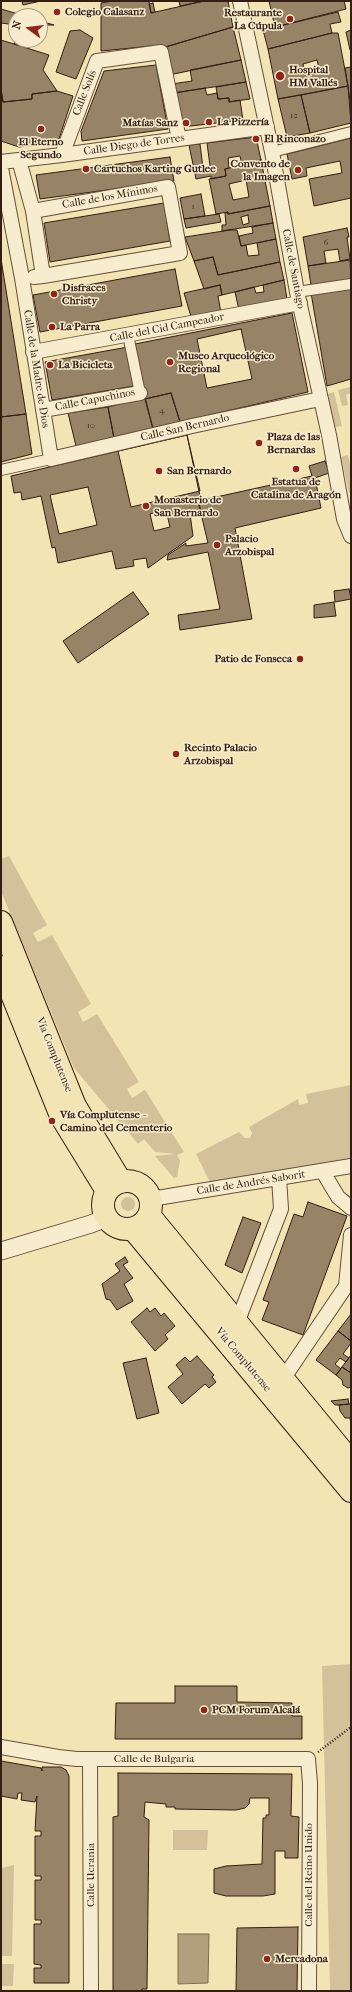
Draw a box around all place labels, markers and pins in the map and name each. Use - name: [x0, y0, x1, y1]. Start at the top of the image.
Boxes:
- place label: Colegio Calasanz: [65, 5, 144, 19]
- place label: Restaurante La Cúpula: [224, 6, 282, 32]
- marker: Colegio Calasanz: [52, 7, 62, 17]
- marker: Restaurante La Cúpula: [285, 14, 295, 24]
- place label: Hospital HM Vallés: [289, 63, 337, 89]
- marker: Hospital HM Vallés: [274, 70, 286, 82]
- place label: La Pizzería: [217, 115, 269, 129]
- place label: Matías Sanz: [122, 116, 178, 130]
- marker: La Pizzería: [204, 117, 214, 127]
- marker: Matías Sanz: [181, 118, 191, 128]
- marker: El Eterno Segundo: [36, 124, 46, 134]
- place label: El Rinconazo: [264, 132, 326, 146]
- marker: El Rinconazo: [251, 134, 261, 144]
- place label: El Eterno Segundo: [19, 135, 63, 161]
- place label: Convento de la Imagen: [231, 157, 290, 183]
- place label: Cartuchos Karting Gutlee: [94, 162, 216, 176]
- marker: Cartuchos Karting Gutlee: [81, 164, 91, 174]
- marker: Convento de la Imagen: [293, 165, 303, 175]
- place label: Disfraces Christy: [62, 281, 105, 307]
- marker: Disfraces Christy: [49, 289, 59, 299]
- place label: La Parra: [60, 320, 100, 334]
- marker: La Parra: [47, 322, 57, 332]
- place label: Museo Arqueológico Regional: [178, 349, 274, 375]
- marker: Museo Arqueológico Regional: [165, 357, 175, 367]
- place label: La Bicicleta: [58, 358, 113, 372]
- marker: La Bicicleta: [45, 360, 55, 370]
- place label: Plaza de las Bernardas: [267, 430, 320, 456]
- marker: Plaza de las Bernardas: [254, 438, 264, 448]
- place label: San Bernardo: [167, 464, 231, 478]
- marker: Estatua de Catalina de Aragón: [291, 464, 301, 474]
- marker: San Bernardo: [154, 466, 164, 476]
- place label: Estatua de Catalina de Aragón: [251, 475, 341, 501]
- place label: Monasterio de San Bernardo: [154, 493, 222, 519]
- marker: Monasterio de San Bernardo: [141, 501, 151, 511]
- place label: Palacio Arzobispal: [225, 532, 274, 558]
- marker: Palacio Arzobispal: [212, 540, 222, 550]
- place label: Patio de Fonseca: [214, 652, 292, 666]
- marker: Patio de Fonseca: [295, 654, 305, 664]
- place label: Recinto Palacio Arzobispal: [184, 741, 257, 767]
- marker: Recinto Palacio Arzobispal: [171, 749, 181, 759]
- place label: Vía Complutense - Camino del Cementerio: [60, 1108, 172, 1134]
- marker: Vía Complutense - Camino del Cementerio: [47, 1116, 57, 1126]
- place label: PCM Forum Alcalá: [212, 1703, 300, 1717]
- marker: PCM Forum Alcalá: [199, 1705, 209, 1715]
- place label: Mercadona: [275, 1952, 328, 1966]
- marker: Mercadona: [262, 1954, 272, 1964]

